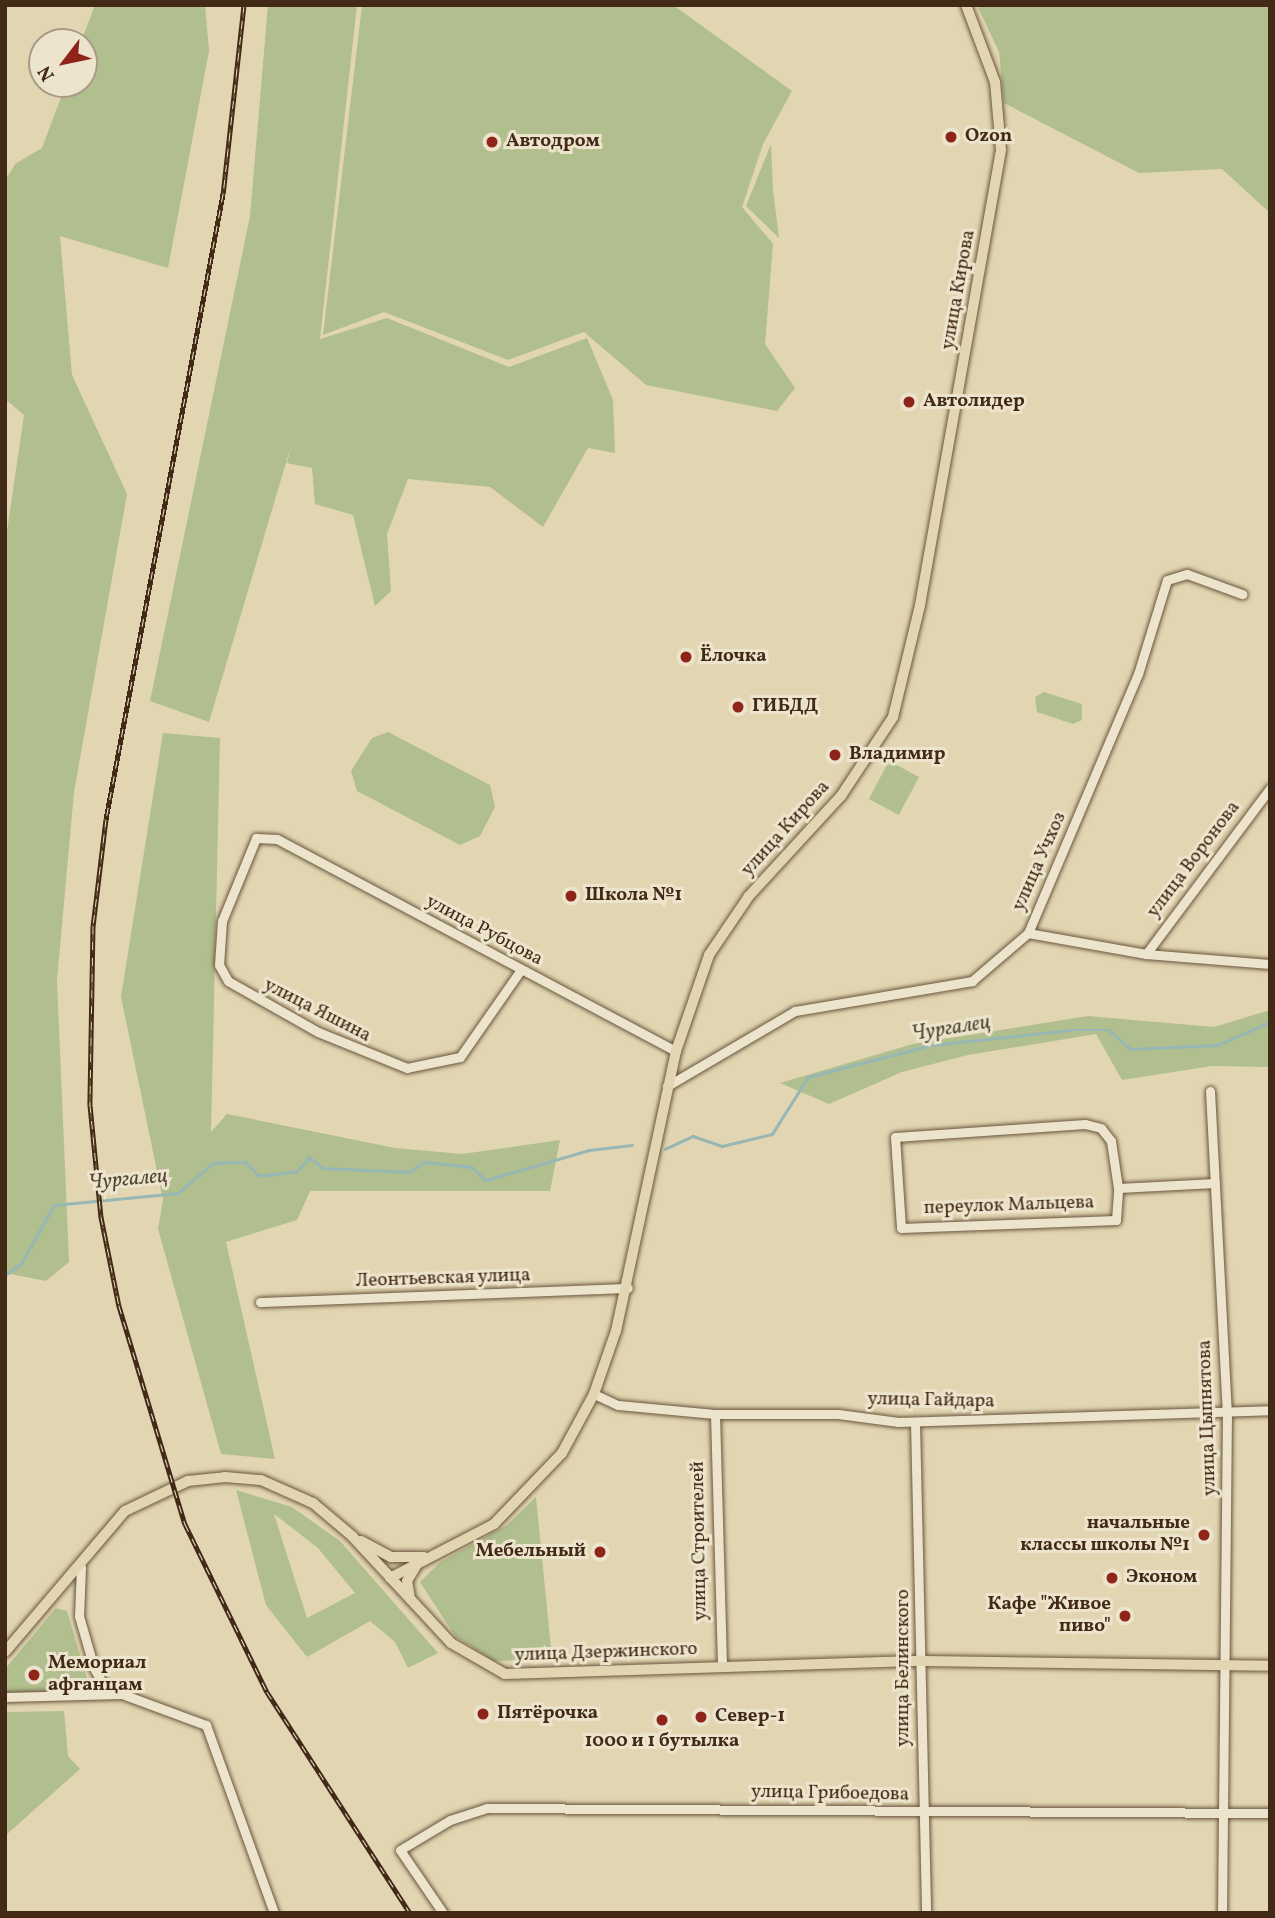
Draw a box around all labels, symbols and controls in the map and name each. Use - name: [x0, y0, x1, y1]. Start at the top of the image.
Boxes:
- north arrow: [28, 28, 98, 98]
- text: N: [32, 60, 62, 86]
- place label: Ozon: [965, 126, 1012, 148]
- marker: Ozon: [943, 129, 959, 145]
- place label: Автодром: [506, 131, 600, 153]
- marker: Автодром: [484, 134, 500, 150]
- street label: улица Кирова: [937, 228, 981, 352]
- place label: Автолидер: [923, 391, 1025, 413]
- marker: Автолидер: [901, 394, 917, 410]
- place label: Ёлочка: [700, 646, 767, 668]
- marker: Ёлочка: [678, 649, 694, 665]
- place label: ГИБДД: [752, 696, 818, 718]
- marker: ГИБДД: [730, 699, 746, 715]
- place label: Владимир: [849, 744, 946, 766]
- marker: Владимир: [827, 747, 843, 763]
- street label: улица Кирова: [737, 776, 835, 882]
- street label: улица Воронова: [1143, 797, 1245, 923]
- street label: улица Учхоз: [1008, 809, 1072, 915]
- place label: Школа №1: [585, 885, 682, 907]
- marker: Школа №1: [563, 888, 579, 904]
- street label: улица Рубцова: [422, 891, 546, 971]
- street label: улица Яшина: [260, 974, 374, 1048]
- water label: Чургалец: [910, 1010, 992, 1048]
- water label: Чургалец: [87, 1164, 169, 1196]
- street label: переулок Мальцева: [923, 1192, 1095, 1220]
- street label: Леонтьевская улица: [355, 1265, 531, 1293]
- street label: улица Цыпнятова: [1194, 1340, 1222, 1496]
- street label: улица Гайдара: [867, 1388, 995, 1414]
- street label: улица Строителей: [687, 1461, 713, 1621]
- place label: начальные классы школы №1: [1020, 1513, 1190, 1557]
- marker: начальные классы школы №1: [1196, 1527, 1212, 1543]
- place label: Мебельный: [476, 1541, 586, 1563]
- marker: Мебельный: [592, 1544, 608, 1560]
- place label: Эконом: [1126, 1567, 1197, 1589]
- marker: Эконом: [1104, 1570, 1120, 1586]
- street label: улица Белинского: [893, 1589, 915, 1747]
- place label: Кафе "Живое пиво": [988, 1594, 1111, 1638]
- marker: Кафе "Живое пиво": [1117, 1608, 1133, 1624]
- street label: улица Дзержинского: [514, 1638, 698, 1668]
- place label: Мемориал афганцам: [48, 1653, 146, 1697]
- marker: Мемориал афганцам: [26, 1667, 42, 1683]
- place label: Пятёрочка: [497, 1703, 598, 1725]
- marker: Пятёрочка: [475, 1706, 491, 1722]
- place label: Север-1: [715, 1706, 785, 1728]
- marker: Север-1: [693, 1709, 709, 1725]
- marker: 1000 и 1 бутылка: [654, 1712, 670, 1728]
- place label: 1000 и 1 бутылка: [585, 1731, 739, 1753]
- street label: улица Грибоедова: [751, 1781, 909, 1807]

